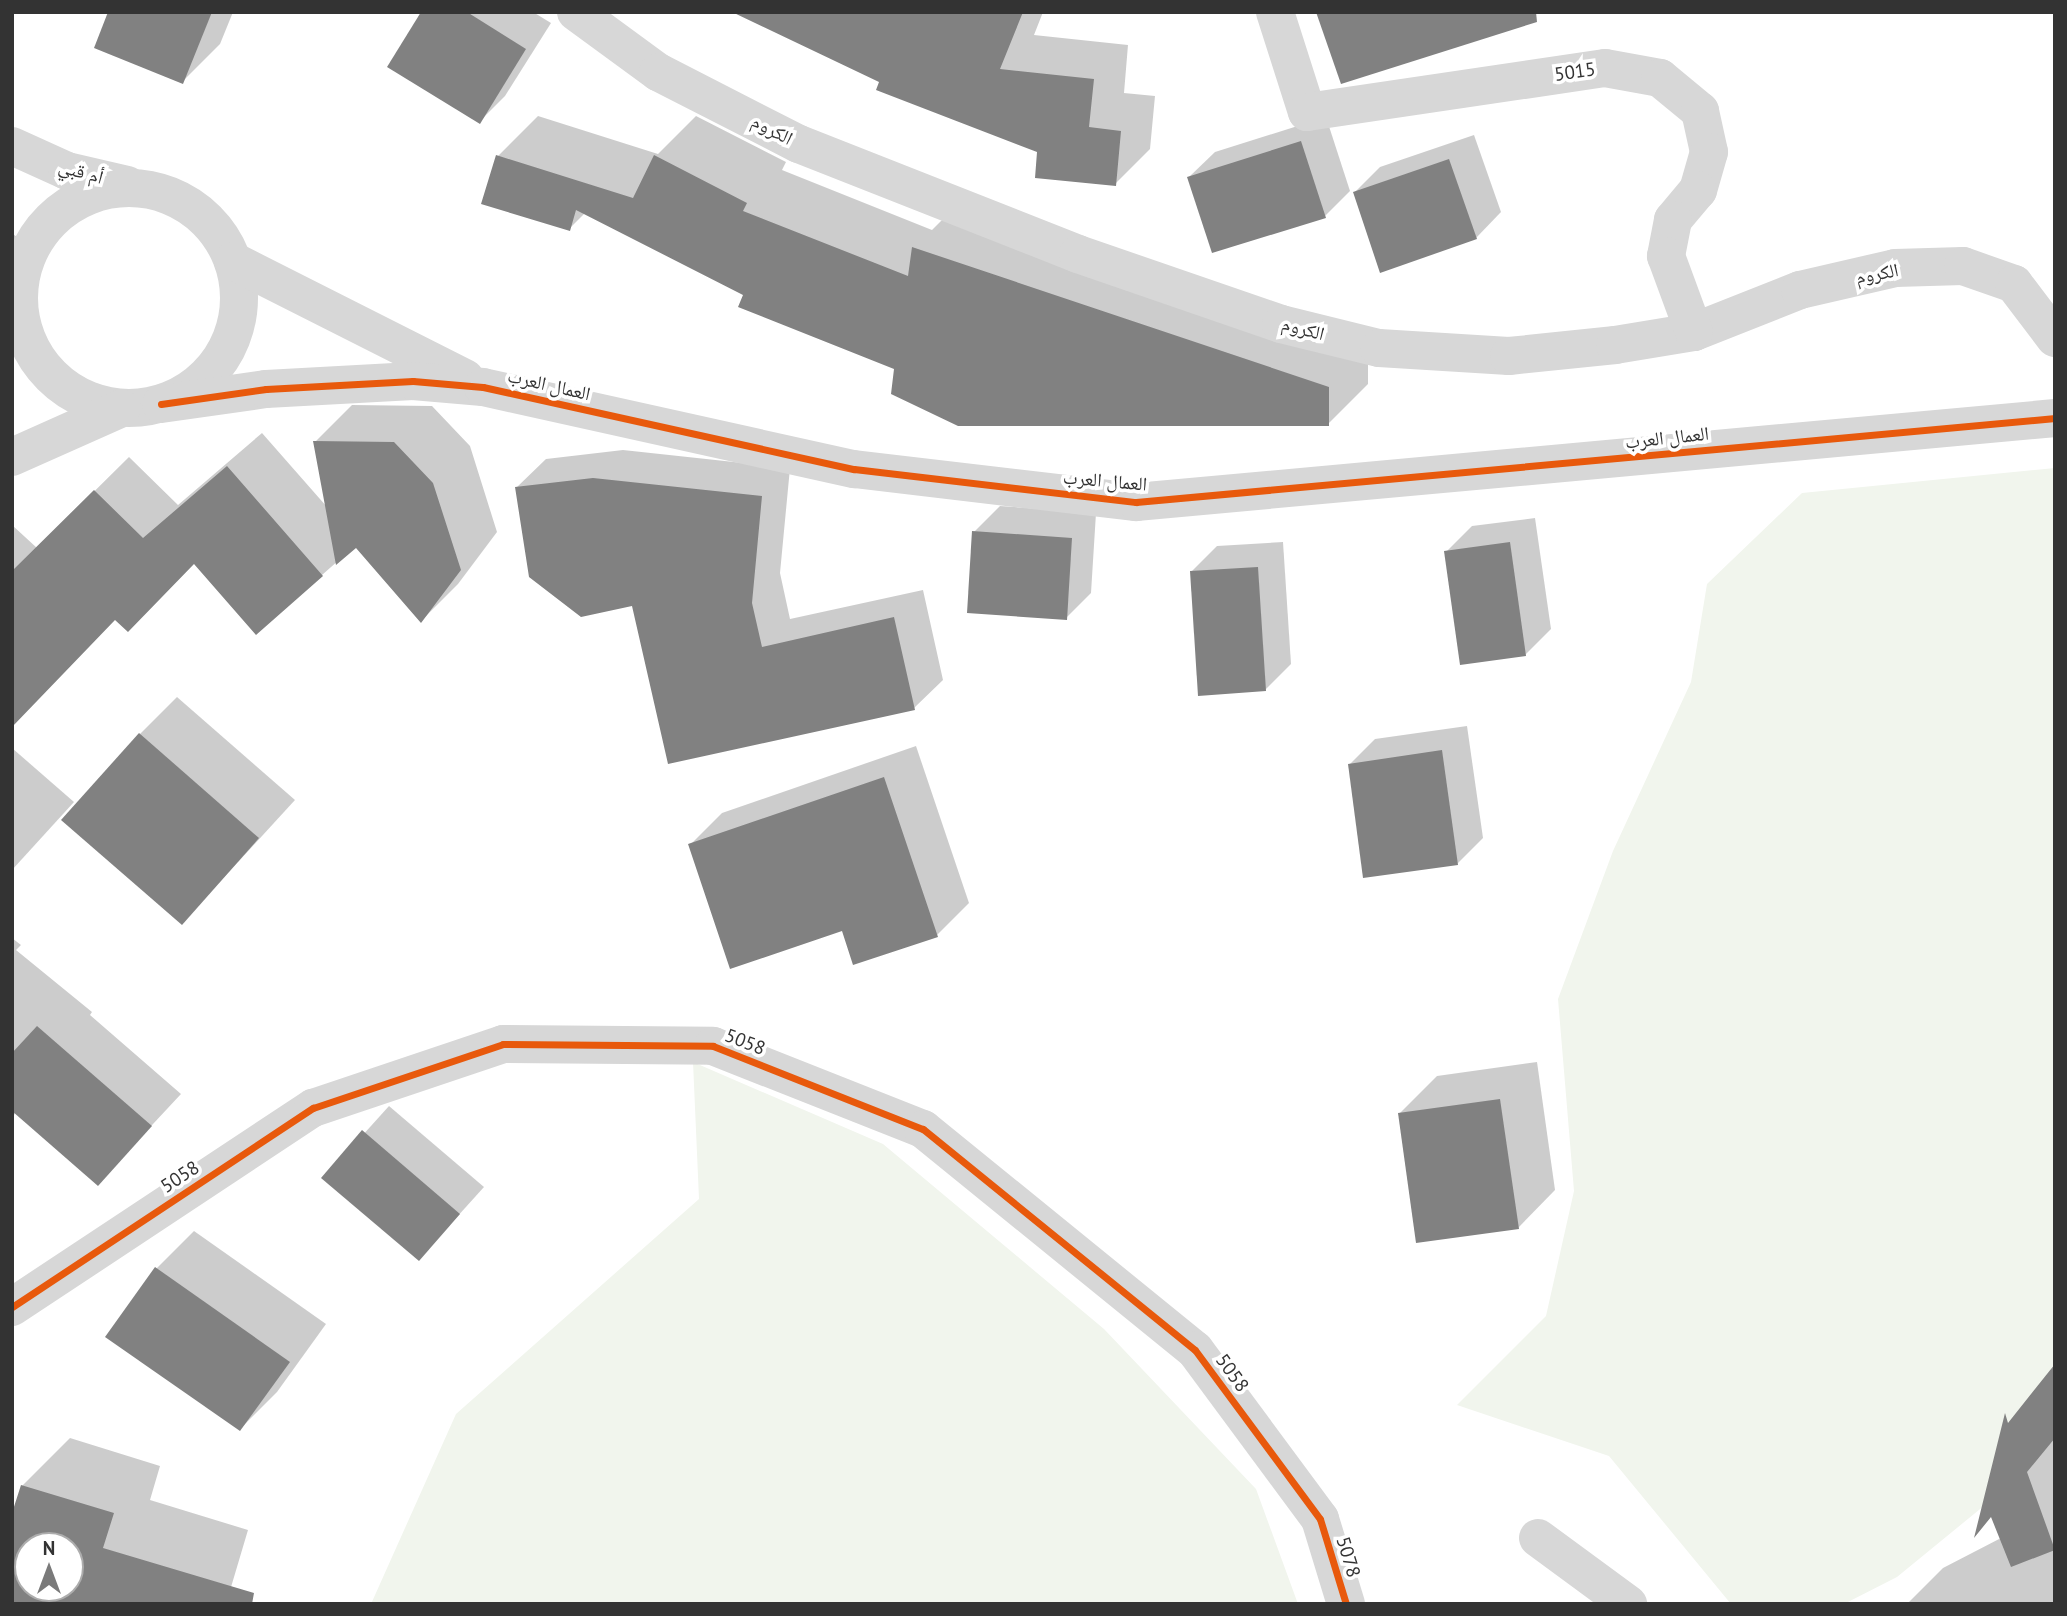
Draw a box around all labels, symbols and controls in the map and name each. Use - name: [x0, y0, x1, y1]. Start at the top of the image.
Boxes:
- street label: 5015: [1553, 58, 1597, 86]
- street label: الكروم: [748, 110, 796, 150]
- street label: أم قبي: [56, 155, 106, 189]
- street label: الكروم: [1854, 259, 1900, 289]
- street label: الكروم: [1279, 312, 1327, 346]
- street label: العمال العرب: [505, 364, 593, 406]
- street label: العمال العرب: [1624, 422, 1710, 454]
- street label: العمال العرب: [1062, 466, 1148, 496]
- street label: 5058: [722, 1024, 768, 1060]
- street label: 5058: [156, 1156, 204, 1198]
- street label: 5058: [1211, 1350, 1253, 1396]
- north arrow: [14, 1532, 84, 1602]
- street label: 5078: [1331, 1534, 1365, 1580]
- text: N: [43, 1536, 55, 1560]

